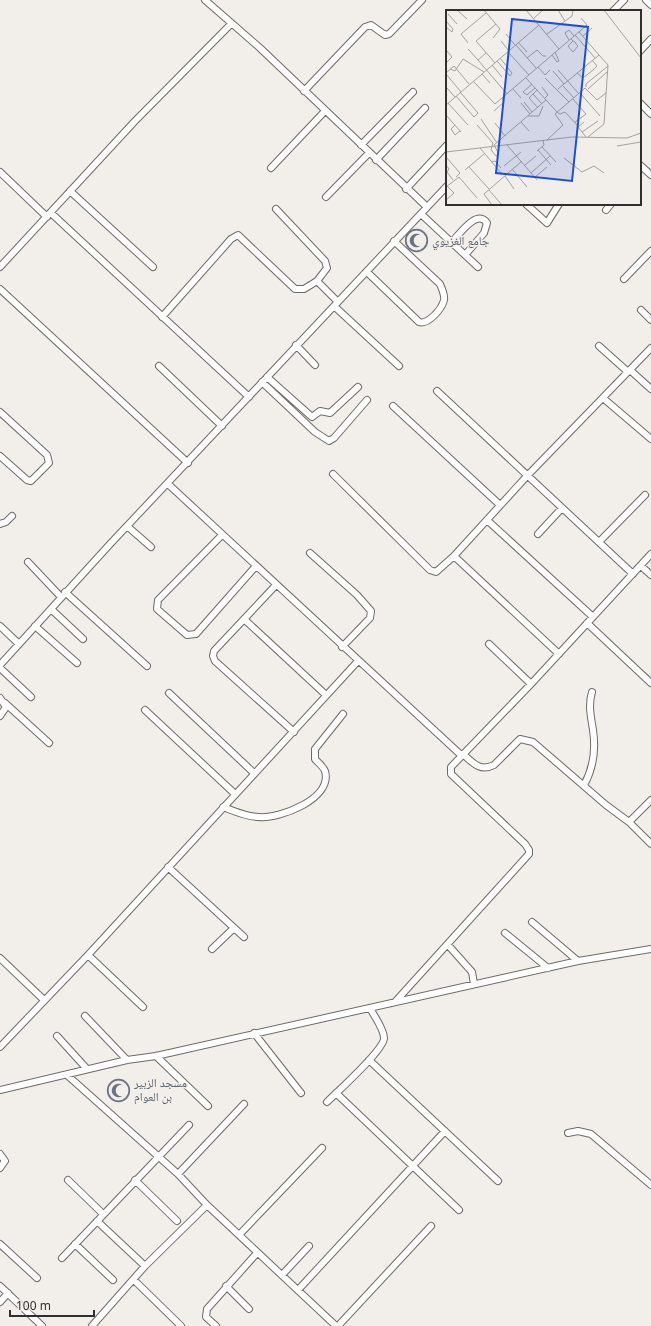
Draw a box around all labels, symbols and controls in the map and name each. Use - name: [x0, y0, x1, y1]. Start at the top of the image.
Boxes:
- inset map: [446, 10, 641, 205]
- mosque icon: جامع الغزيوي: [404, 228, 430, 254]
- place label: جامع الغزيوي: [432, 232, 490, 251]
- place label: مسجد الزبير بن العوام: [133, 1074, 187, 1105]
- mosque icon: مسجد الزبير بن العوام: [106, 1077, 132, 1103]
- scale bar: [10, 1292, 94, 1318]
- text: 100 m: [16, 1297, 51, 1314]

